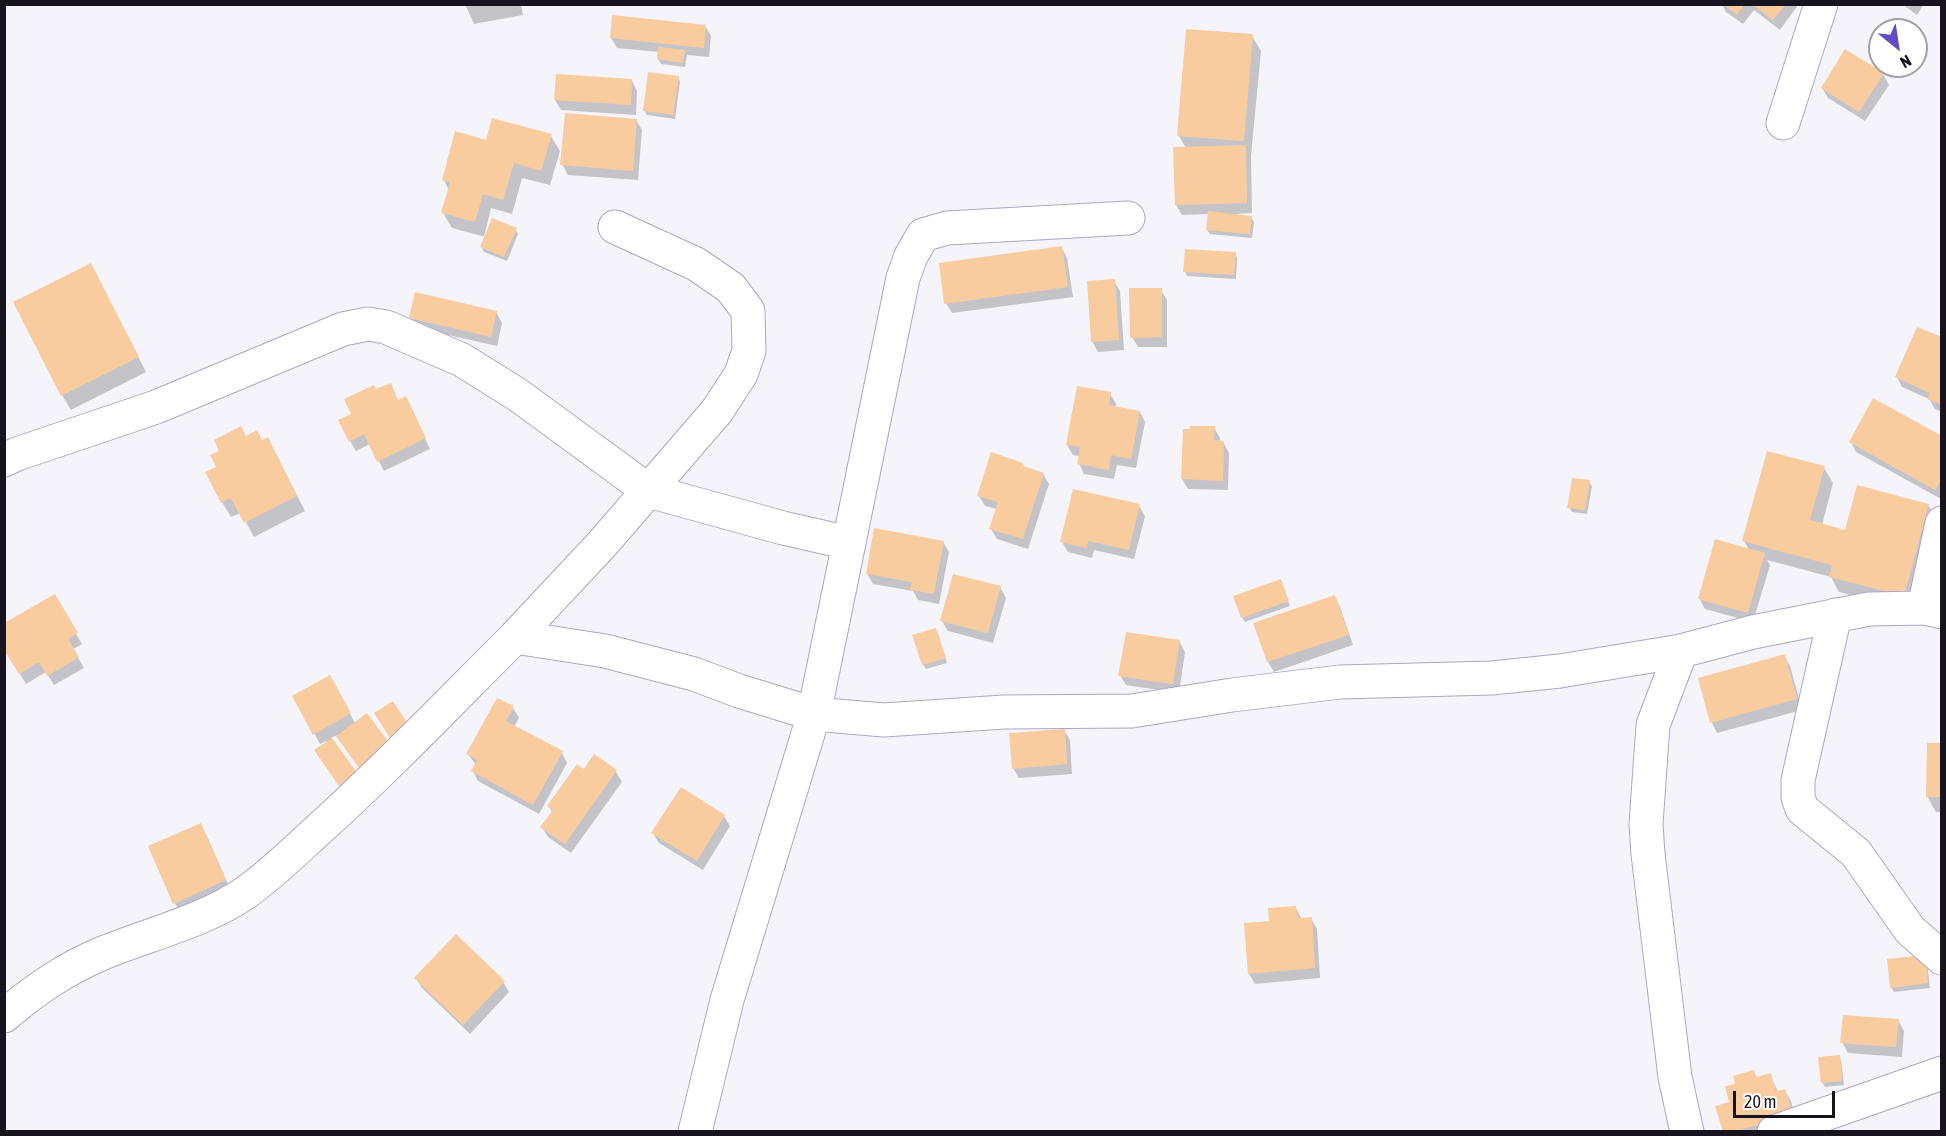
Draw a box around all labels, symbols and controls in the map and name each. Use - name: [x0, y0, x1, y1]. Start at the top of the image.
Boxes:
- north arrow: [1868, 18, 1928, 78]
- text: N: [1897, 52, 1915, 72]
- scale bar: [1736, 1079, 1838, 1117]
- text: 20 m: [1744, 1091, 1776, 1112]

